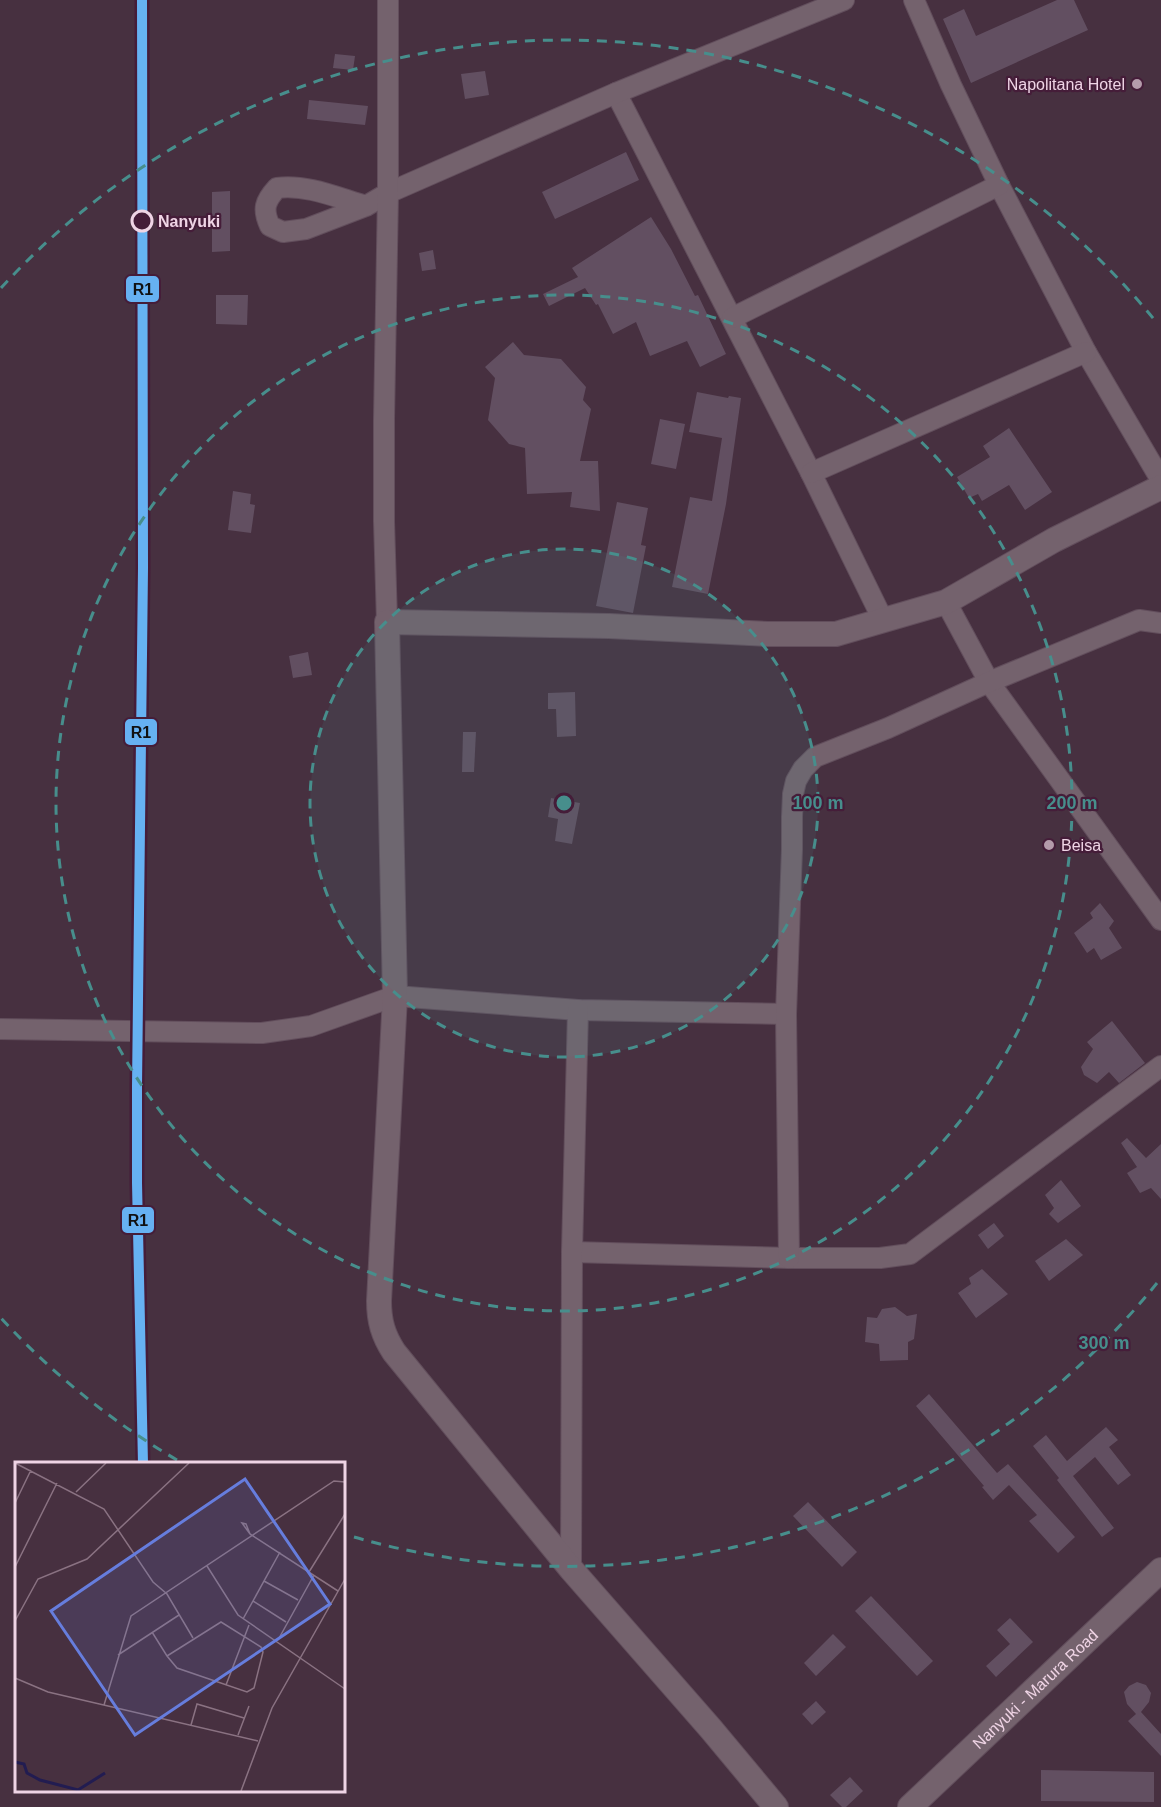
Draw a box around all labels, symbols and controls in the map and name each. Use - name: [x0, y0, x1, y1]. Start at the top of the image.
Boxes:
- place label: Napolitana Hotel: [1007, 76, 1125, 93]
- marker: Napolitana Hotel: [1130, 77, 1144, 91]
- marker: Nanyuki: [131, 210, 153, 232]
- place label: Nanyuki: [158, 213, 220, 230]
- line badge: R1: [125, 275, 160, 303]
- text: R1: [133, 281, 153, 298]
- line badge: R1: [124, 718, 158, 746]
- text: R1: [131, 724, 151, 741]
- centre of rings: [554, 793, 574, 813]
- text: 100 m: [792, 793, 844, 813]
- text: 200 m: [1046, 793, 1098, 813]
- place label: Beisa: [1061, 837, 1101, 854]
- marker: Beisa: [1042, 838, 1056, 852]
- line badge: R1: [121, 1206, 155, 1234]
- text: R1: [128, 1212, 148, 1229]
- text: 300 m: [1078, 1333, 1130, 1353]
- inset map: [15, 1462, 345, 1792]
- street label: Nanyuki - Marura Road: [969, 1626, 1101, 1752]

